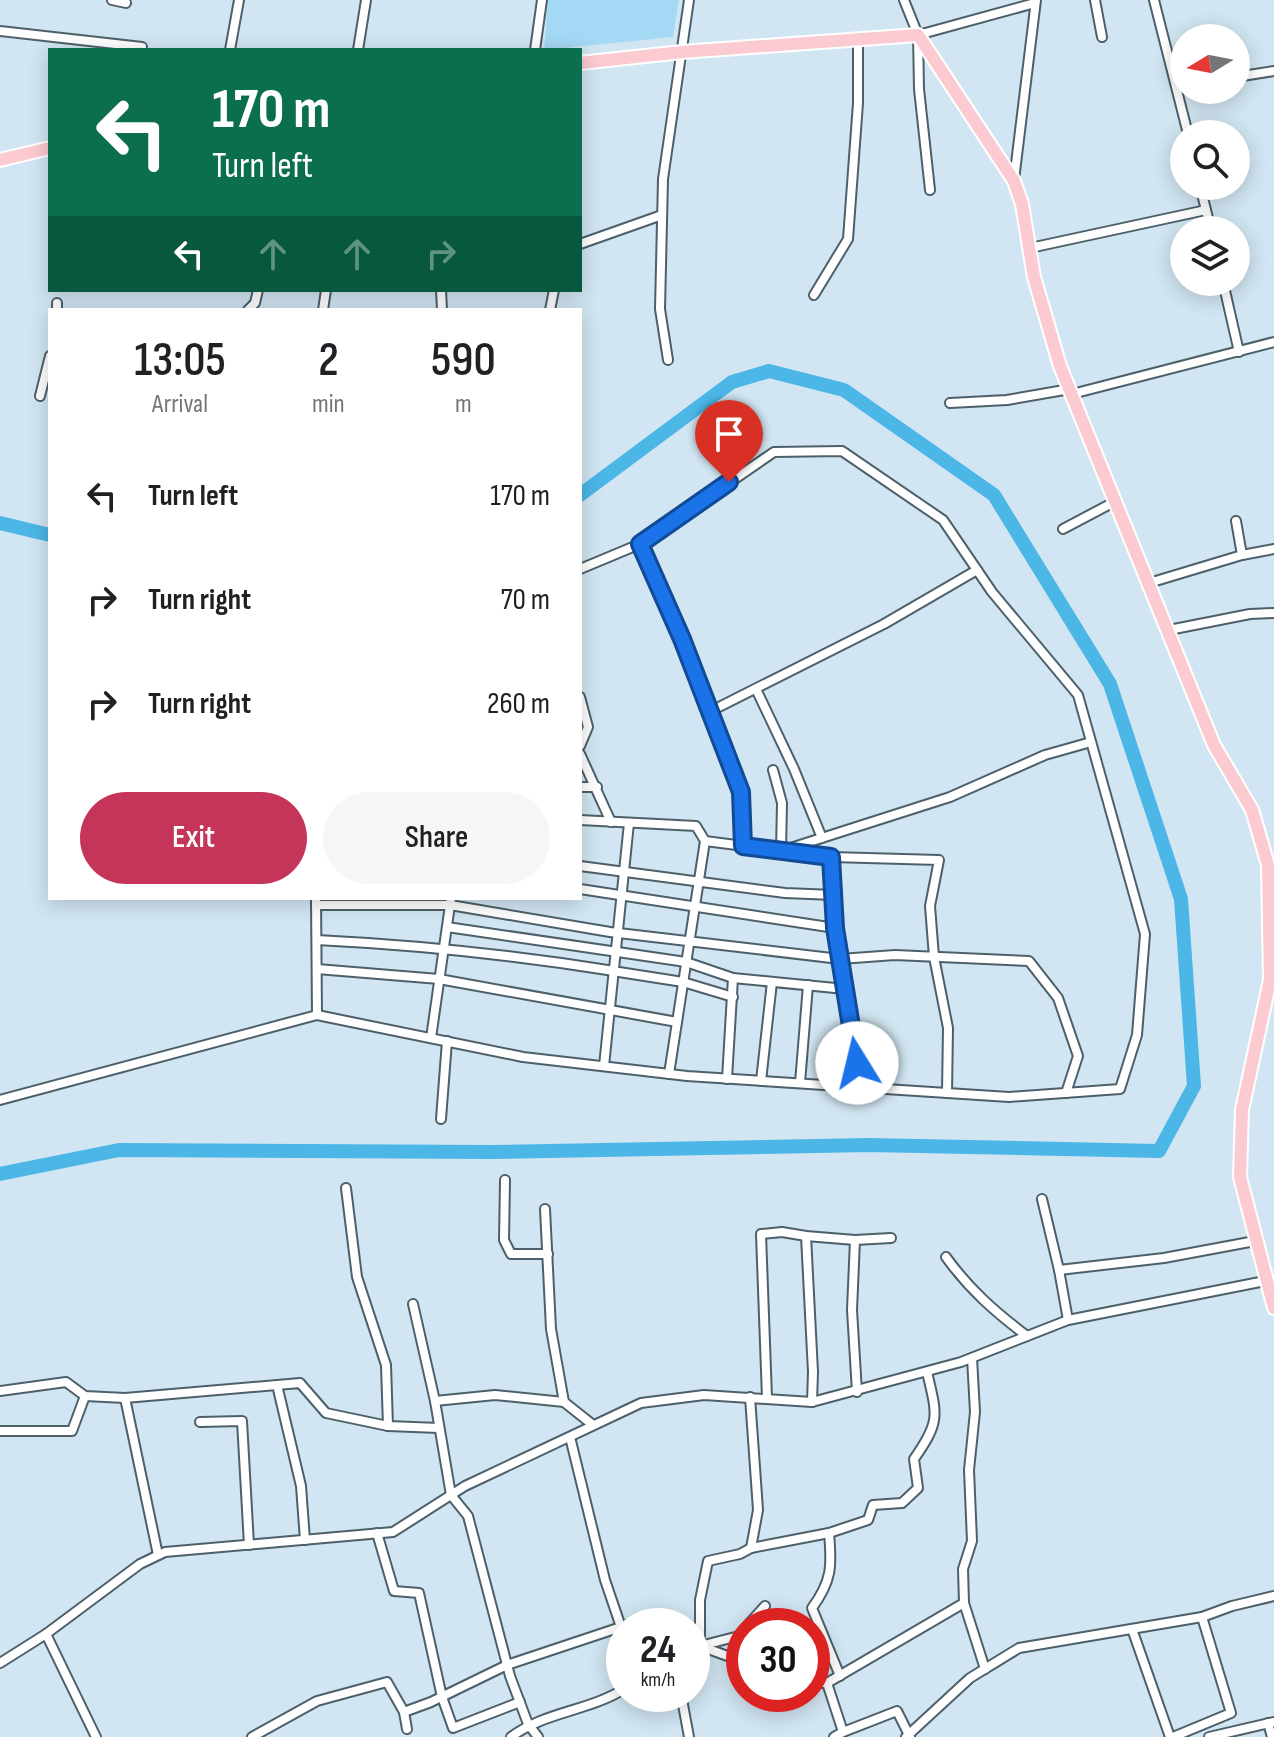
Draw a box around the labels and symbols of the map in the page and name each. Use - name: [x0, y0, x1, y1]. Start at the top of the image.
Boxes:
- north arrow: [1170, 24, 1250, 104]
- pin: [695, 400, 763, 482]
- position arrow: [815, 1021, 899, 1105]
- speed limit sign: 30: [726, 1608, 830, 1712]

